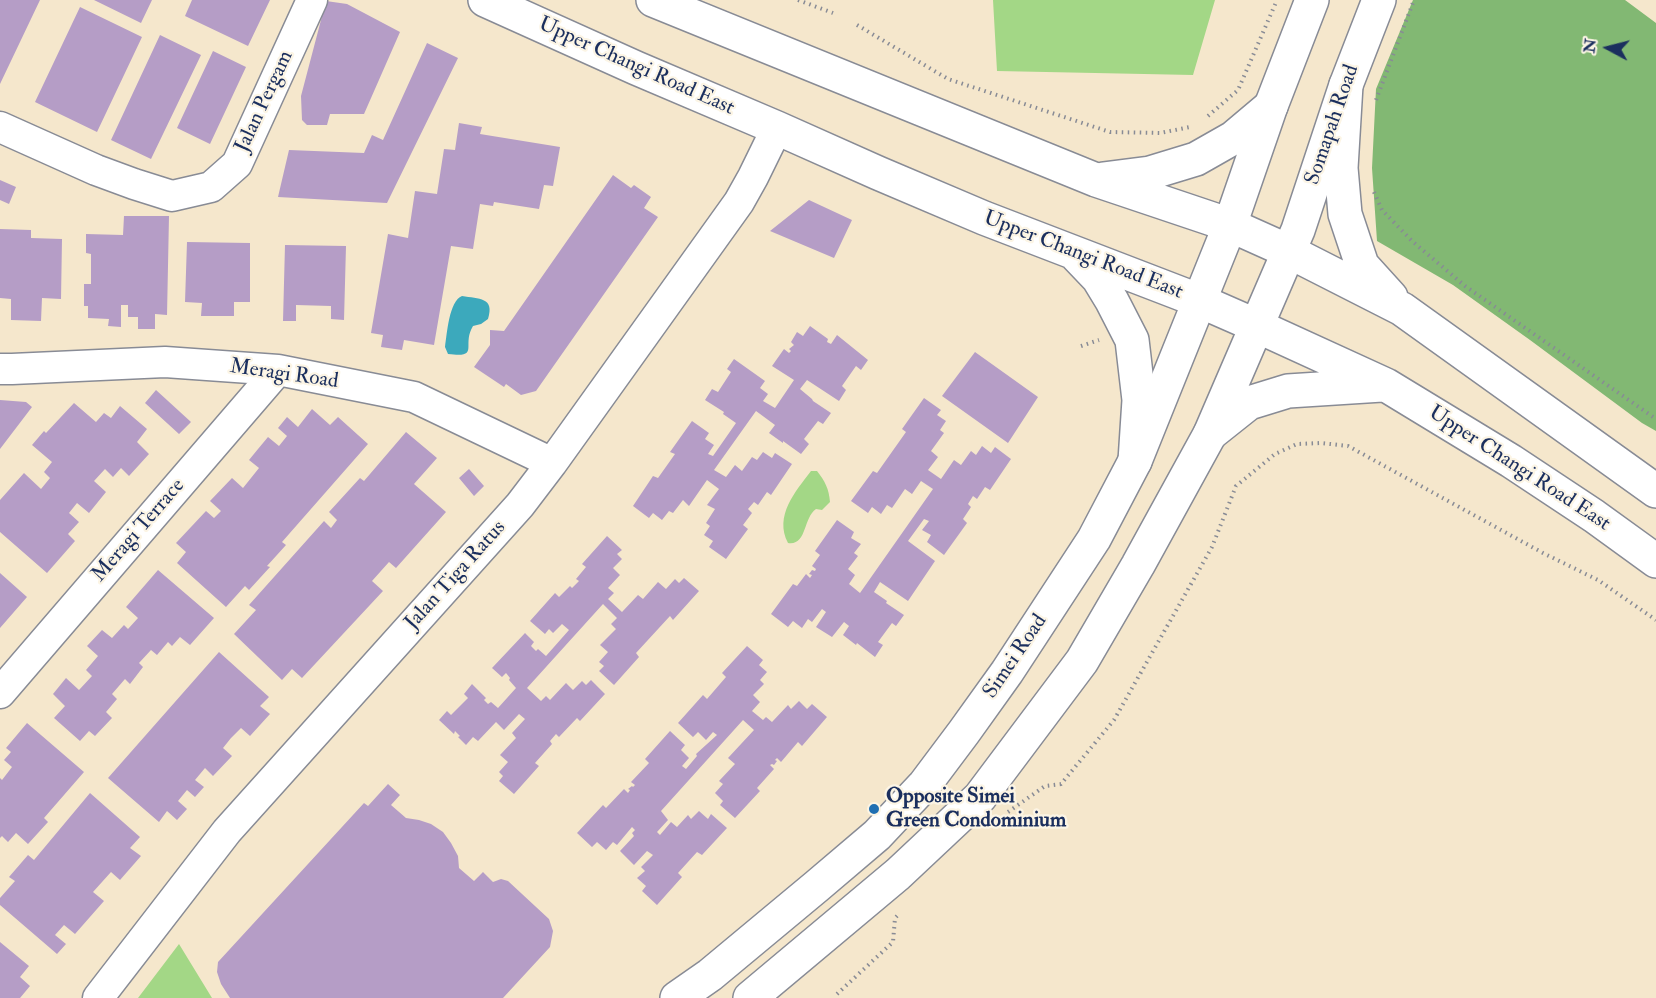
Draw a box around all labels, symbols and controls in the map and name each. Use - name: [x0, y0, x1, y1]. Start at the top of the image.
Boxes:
- street label: Upper Changi Road East: [534, 12, 738, 122]
- north arrow: [1578, 18, 1638, 78]
- text: N: [1579, 37, 1601, 54]
- street label: Jalan Pergam: [230, 47, 300, 157]
- street label: Somapah Road: [1301, 62, 1365, 188]
- street label: Upper Changi Road East: [980, 206, 1186, 306]
- street label: Meragi Road: [228, 355, 340, 395]
- street label: Upper Changi Road East: [1423, 401, 1615, 537]
- street label: Meragi Terrace: [87, 474, 191, 588]
- street label: Jalan Tiga Ratus: [400, 516, 512, 636]
- street label: Simei Road: [979, 610, 1053, 704]
- place label: Opposite Simei Green Condominium: [886, 784, 1066, 834]
- marker: Opposite Simei Green Condominium: [867, 802, 881, 816]

